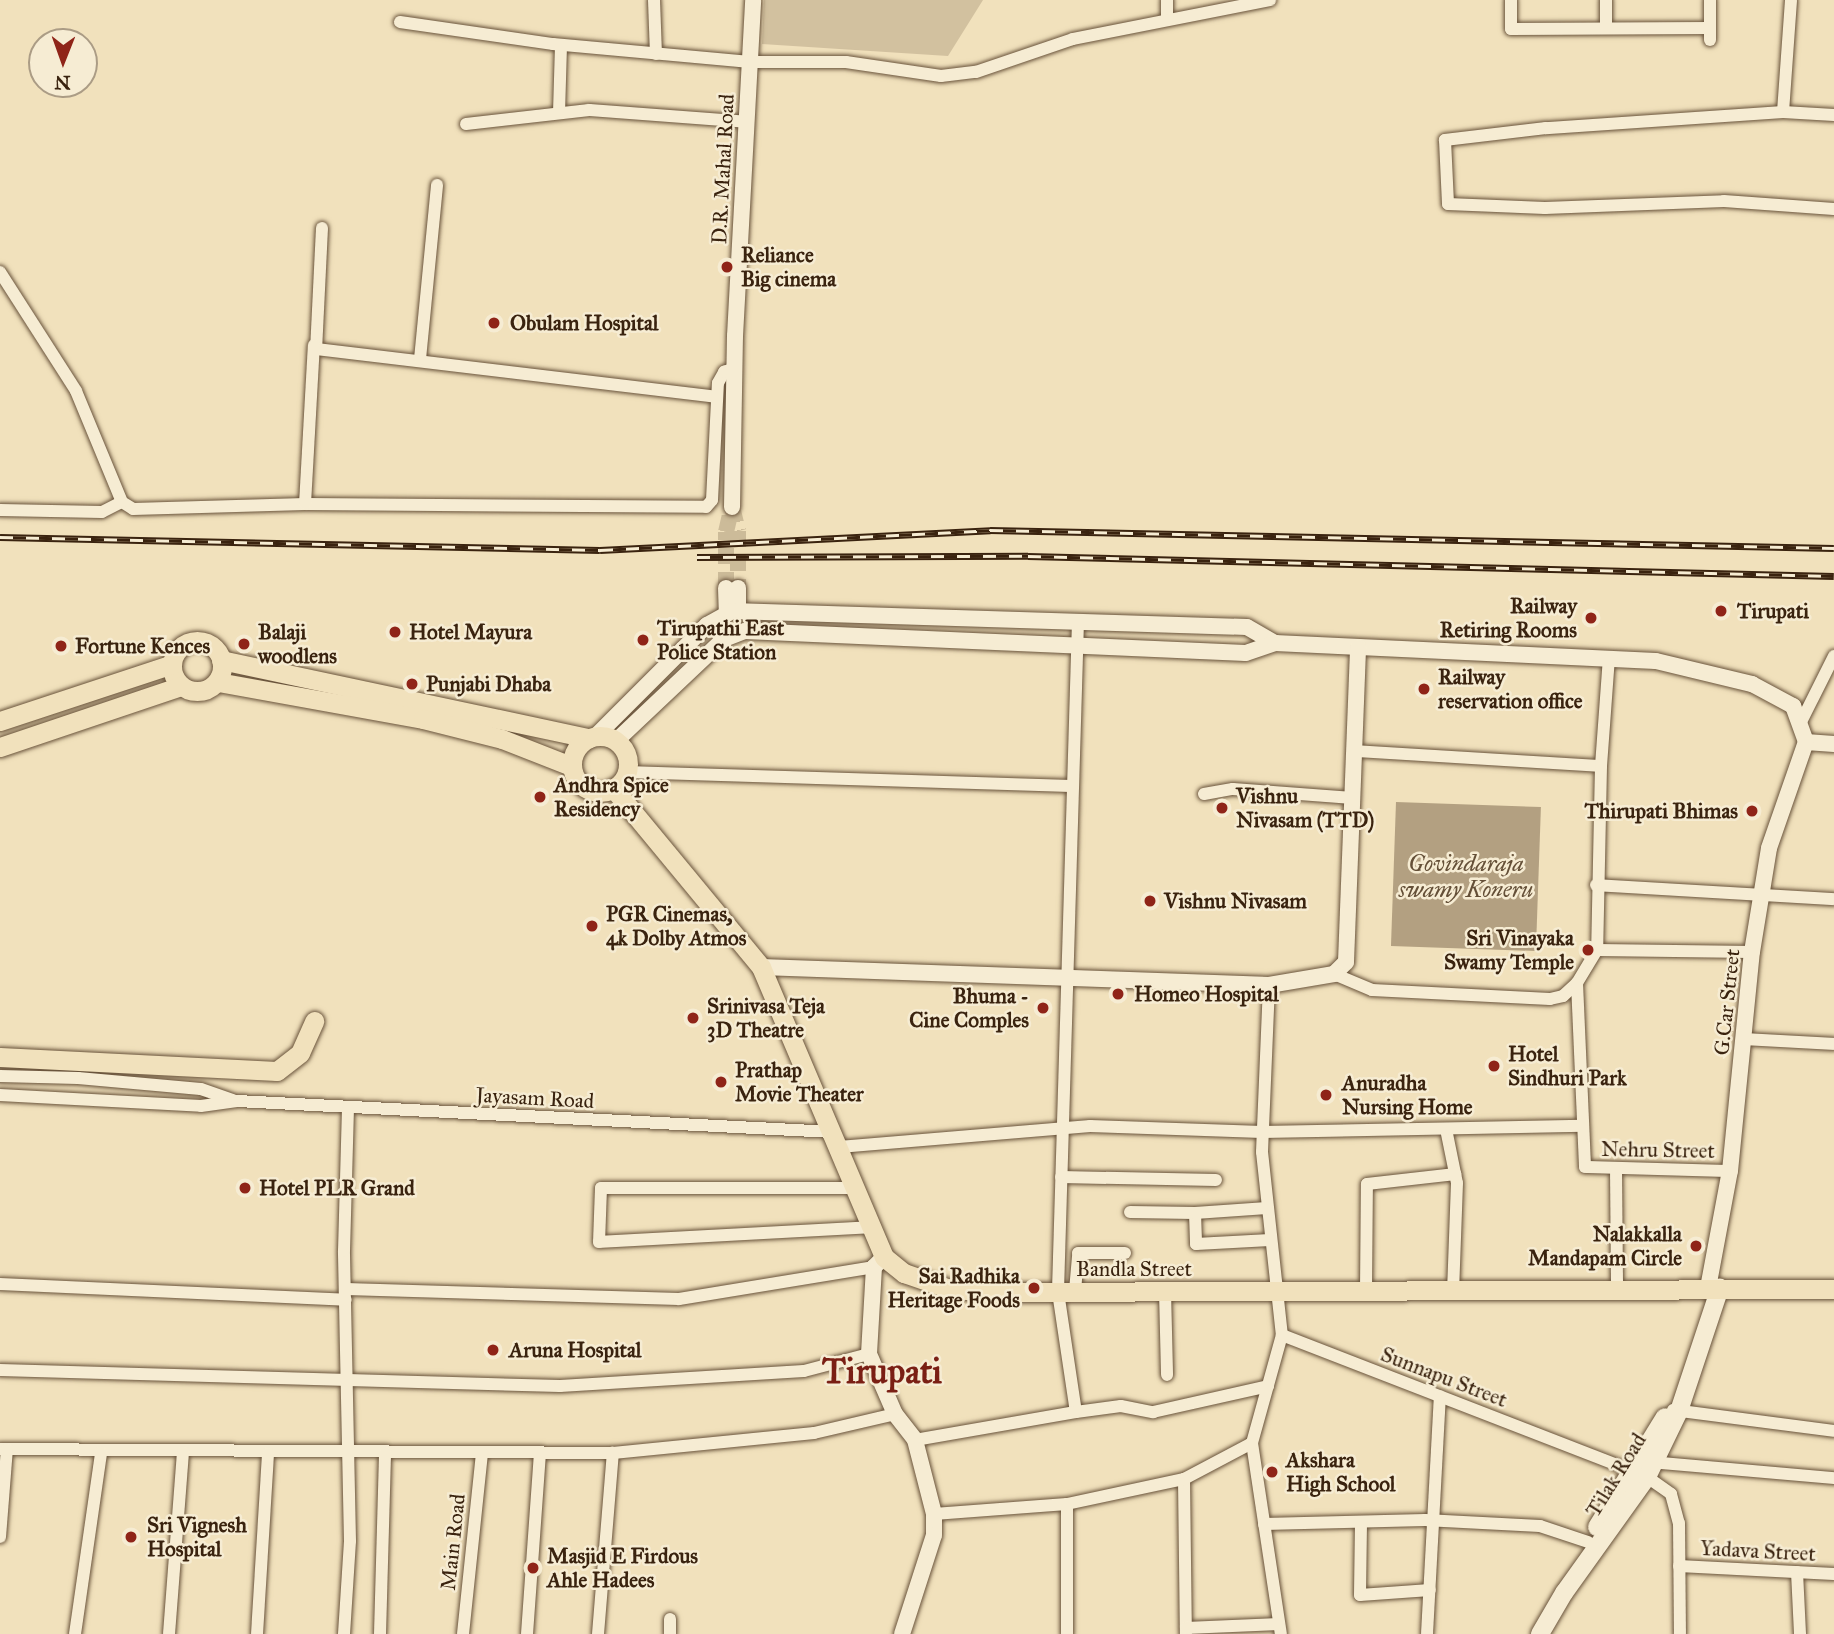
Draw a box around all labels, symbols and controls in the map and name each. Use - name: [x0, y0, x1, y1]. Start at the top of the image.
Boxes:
- north arrow: [28, 28, 98, 98]
- text: N: [54, 71, 71, 94]
- street label: D.R. Mahal Road: [706, 93, 740, 245]
- place label: Reliance Big cinema: [741, 242, 836, 292]
- marker: Reliance Big cinema: [719, 259, 735, 275]
- place label: Obulam Hospital: [510, 310, 659, 336]
- marker: Obulam Hospital: [484, 313, 504, 333]
- place label: Railway Retiring Rooms: [1440, 593, 1577, 643]
- place label: Tirupati: [1737, 598, 1809, 624]
- marker: Tirupati: [1711, 601, 1731, 621]
- marker: Railway Retiring Rooms: [1583, 610, 1599, 626]
- place label: Tirupathi East Police Station: [657, 615, 784, 665]
- place label: Balaji woodlens: [258, 619, 337, 669]
- place label: Hotel Mayura: [409, 619, 532, 645]
- marker: Hotel Mayura: [387, 624, 403, 640]
- marker: Tirupathi East Police Station: [635, 632, 651, 648]
- place label: Fortune Kences: [75, 633, 210, 659]
- marker: Balaji woodlens: [236, 636, 252, 652]
- marker: Fortune Kences: [53, 638, 69, 654]
- place label: Railway reservation office: [1438, 664, 1583, 714]
- place label: Punjabi Dhaba: [426, 671, 551, 697]
- marker: Punjabi Dhaba: [404, 676, 420, 692]
- marker: Railway reservation office: [1416, 681, 1432, 697]
- place label: Andhra Spice Residency: [554, 772, 669, 822]
- place label: Vishnu Nivasam (TTD): [1236, 783, 1374, 833]
- marker: Andhra Spice Residency: [532, 789, 548, 805]
- place label: Thirupati Bhimas: [1584, 798, 1738, 824]
- marker: Vishnu Nivasam (TTD): [1214, 800, 1230, 816]
- marker: Thirupati Bhimas: [1744, 803, 1760, 819]
- water label: Govindaraja swamy Koneru: [1399, 849, 1533, 903]
- place label: Vishnu Nivasam: [1164, 888, 1307, 914]
- marker: Vishnu Nivasam: [1142, 893, 1158, 909]
- place label: PGR Cinemas, 4k Dolby Atmos: [606, 901, 747, 951]
- marker: PGR Cinemas, 4k Dolby Atmos: [584, 918, 600, 934]
- place label: Sri Vinayaka Swamy Temple: [1444, 925, 1574, 975]
- marker: Sri Vinayaka Swamy Temple: [1580, 942, 1596, 958]
- street label: G.Car Street: [1709, 947, 1745, 1057]
- place label: Homeo Hospital: [1134, 981, 1279, 1007]
- place label: Bhuma - Cine Comples: [909, 983, 1029, 1033]
- marker: Homeo Hospital: [1108, 984, 1128, 1004]
- place label: Srinivasa Teja 3D Theatre: [707, 993, 825, 1043]
- marker: Bhuma - Cine Comples: [1035, 1000, 1051, 1016]
- marker: Srinivasa Teja 3D Theatre: [685, 1010, 701, 1026]
- place label: Hotel Sindhuri Park: [1508, 1041, 1627, 1091]
- place label: Prathap Movie Theater: [735, 1057, 864, 1107]
- marker: Hotel Sindhuri Park: [1486, 1058, 1502, 1074]
- place label: Anuradha Nursing Home: [1342, 1070, 1473, 1120]
- marker: Prathap Movie Theater: [713, 1074, 729, 1090]
- street label: Jayasam Road: [475, 1082, 595, 1114]
- marker: Anuradha Nursing Home: [1316, 1085, 1336, 1105]
- street label: Nehru Street: [1601, 1136, 1715, 1164]
- place label: Hotel PLR Grand: [259, 1175, 415, 1201]
- marker: Hotel PLR Grand: [237, 1180, 253, 1196]
- place label: Nalakkalla Mandapam Circle: [1528, 1221, 1682, 1271]
- marker: Nalakkalla Mandapam Circle: [1688, 1238, 1704, 1254]
- street label: Bandla Street: [1076, 1256, 1192, 1282]
- place label: Sai Radhika Heritage Foods: [887, 1263, 1020, 1313]
- marker: Sai Radhika Heritage Foods: [1026, 1280, 1042, 1296]
- place label: Aruna Hospital: [509, 1337, 642, 1363]
- marker: Aruna Hospital: [483, 1340, 503, 1360]
- street label: Sunnapu Street: [1377, 1341, 1511, 1413]
- district label: Tirupati: [822, 1351, 942, 1393]
- street label: Tilak Road: [1580, 1429, 1652, 1521]
- place label: Akshara High School: [1286, 1447, 1396, 1497]
- marker: Akshara High School: [1264, 1464, 1280, 1480]
- street label: Main Road: [435, 1492, 471, 1592]
- place label: Sri Vignesh Hospital: [147, 1512, 247, 1562]
- marker: Sri Vignesh Hospital: [121, 1527, 141, 1547]
- street label: Yadava Street: [1700, 1535, 1816, 1567]
- place label: Masjid E Firdous Ahle Hadees: [547, 1543, 698, 1593]
- marker: Masjid E Firdous Ahle Hadees: [525, 1560, 541, 1576]

